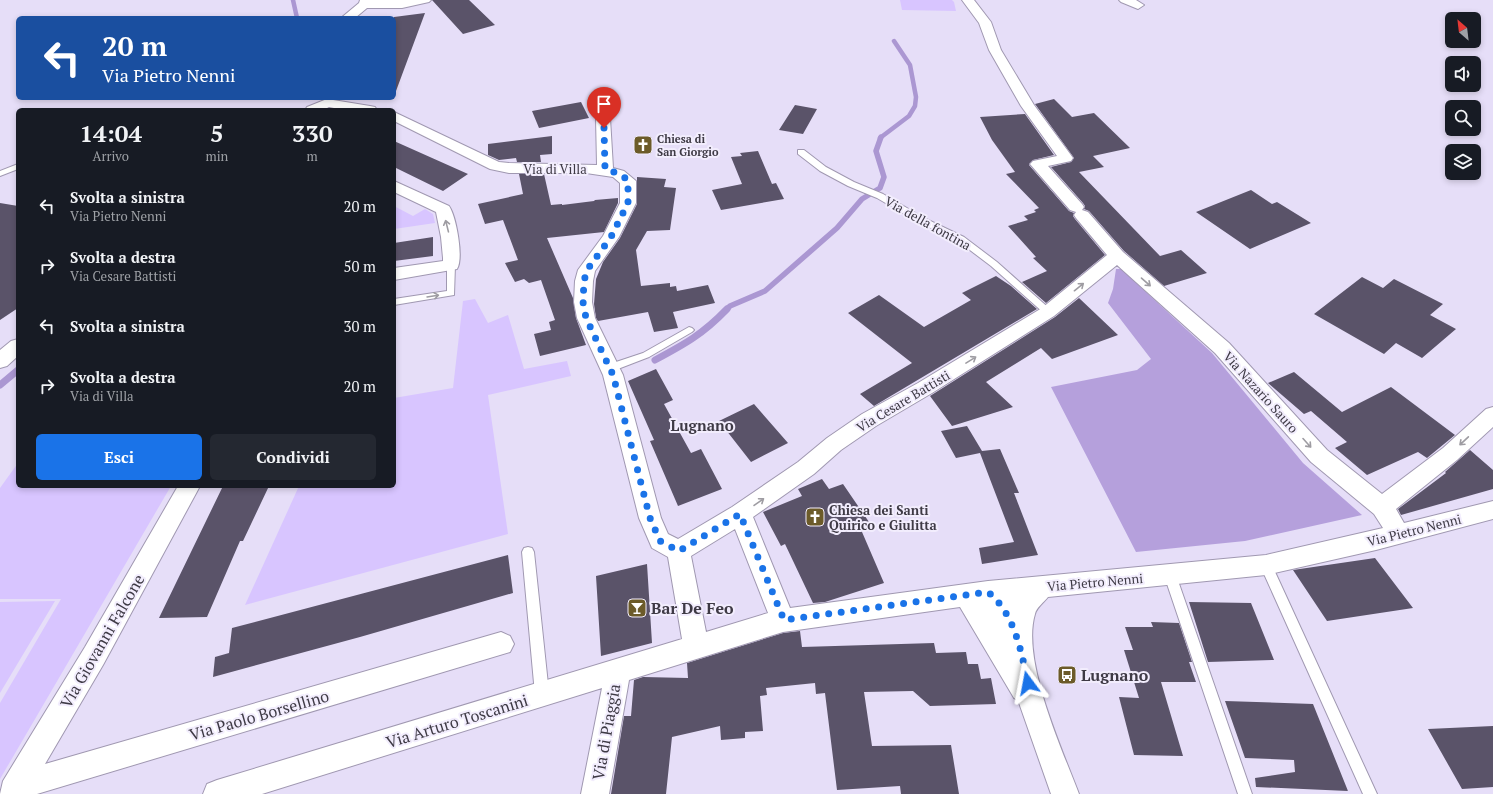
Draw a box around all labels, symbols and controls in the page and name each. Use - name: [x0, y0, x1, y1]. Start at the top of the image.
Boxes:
- north arrow: [1445, 12, 1481, 48]
- map controls: [1445, 12, 1481, 180]
- text: 20 m: [102, 27, 167, 64]
- icon: left: [36, 32, 88, 84]
- button: sound: [1445, 56, 1481, 92]
- text: Via Pietro Nenni: [102, 63, 235, 87]
- pin: [587, 87, 621, 128]
- icon: arrive: [593, 93, 615, 115]
- button: search: [1445, 100, 1481, 136]
- text: 14:04: [79, 117, 142, 149]
- text: 5: [210, 117, 224, 149]
- text: 330: [292, 117, 332, 149]
- place label: Chiesa di San Giorgio: [657, 132, 719, 159]
- church icon: Chiesa di San Giorgio: [632, 134, 654, 156]
- button: layers: [1445, 144, 1481, 180]
- text: Arrivo: [93, 147, 129, 165]
- text: min: [205, 147, 228, 165]
- text: m: [307, 147, 318, 165]
- street label: Via di Villa: [523, 160, 587, 178]
- text: Svolta a sinistra: [70, 187, 185, 207]
- street label: Via della fontina: [882, 192, 975, 254]
- icon: left: [36, 195, 58, 217]
- text: 20 m: [343, 196, 376, 216]
- text: Via Pietro Nenni: [70, 207, 166, 225]
- one-way arrow: [443, 220, 451, 233]
- text: Svolta a destra: [70, 247, 176, 267]
- icon: right: [36, 255, 58, 277]
- text: 50 m: [343, 256, 376, 276]
- text: Via Cesare Battisti: [70, 267, 176, 285]
- one-way arrow: [1141, 277, 1151, 286]
- one-way arrow: [1073, 283, 1084, 292]
- one-way arrow: [426, 292, 439, 300]
- icon: left: [36, 315, 58, 337]
- text: Svolta a sinistra: [70, 316, 185, 336]
- text: 30 m: [343, 316, 376, 336]
- street label: Via Nazario Sauro: [1220, 347, 1302, 437]
- one-way arrow: [965, 355, 977, 363]
- street label: Via Cesare Battisti: [853, 366, 953, 436]
- text: Svolta a destra: [70, 367, 176, 387]
- icon: right: [36, 375, 58, 397]
- text: 20 m: [343, 376, 376, 396]
- text: Via di Villa: [70, 387, 134, 405]
- district label: Lugnano: [670, 415, 734, 435]
- button: Esci: [36, 434, 202, 480]
- button: Condividi: [210, 434, 376, 480]
- one-way arrow: [1459, 436, 1469, 446]
- one-way arrow: [1302, 438, 1311, 448]
- one-way arrow: [753, 498, 764, 506]
- place label: Chiesa dei Santi Quirico e Giulitta: [829, 501, 937, 534]
- church icon: Chiesa dei Santi Quirico e Giulitta: [804, 506, 826, 528]
- street label: Via Pietro Nenni: [1365, 510, 1463, 550]
- street label: Via Pietro Nenni: [1046, 569, 1144, 595]
- street label: Via Giovanni Falcone: [55, 570, 149, 712]
- bar icon: Bar De Feo: [626, 597, 648, 619]
- place label: Bar De Feo: [651, 597, 734, 619]
- position arrow: [1007, 662, 1049, 704]
- bus stop icon: Lugnano: [1056, 664, 1078, 686]
- place label: Lugnano: [1081, 664, 1149, 686]
- street label: Via di Piaggia: [587, 682, 625, 782]
- street label: Via Paolo Borsellino: [187, 684, 332, 745]
- street label: Via Arturo Toscanini: [383, 689, 531, 753]

